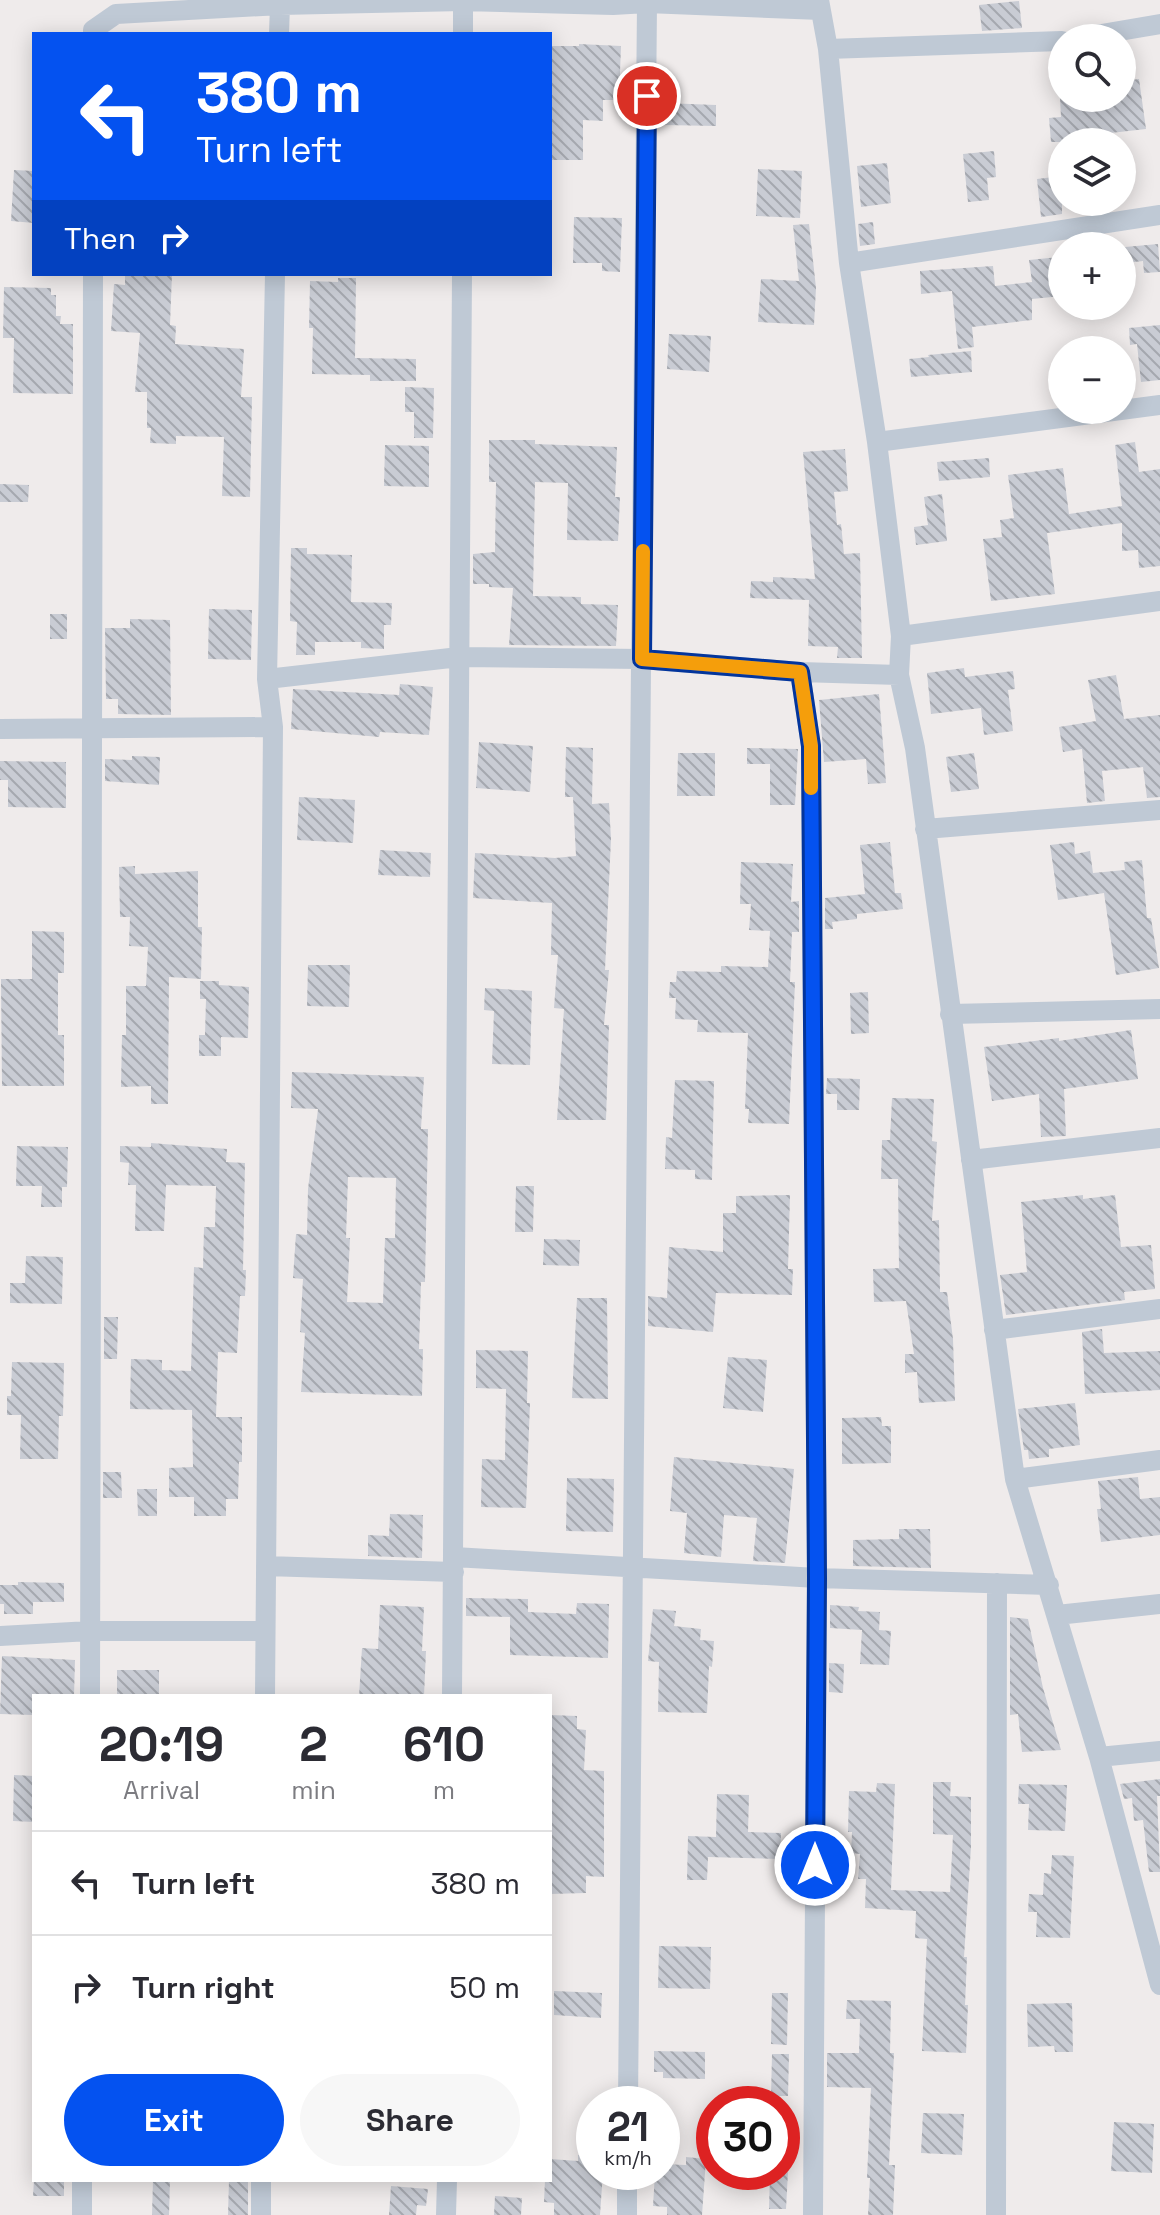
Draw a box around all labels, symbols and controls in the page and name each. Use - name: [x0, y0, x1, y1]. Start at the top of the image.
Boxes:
- map controls: [1048, 24, 1136, 424]
- button: search: [1048, 24, 1136, 112]
- text: 380 m: [196, 57, 362, 128]
- pin: [613, 62, 681, 130]
- icon: left: [64, 64, 168, 168]
- icon: arrive: [625, 74, 669, 118]
- text: Turn left: [196, 127, 343, 173]
- button: layers: [1048, 128, 1136, 216]
- icon: right: [152, 216, 196, 260]
- text: Then: [64, 219, 136, 258]
- button: +: [1048, 232, 1136, 320]
- button: −: [1048, 336, 1136, 424]
- text: 20:19: [99, 1714, 224, 1775]
- text: 2: [299, 1714, 328, 1775]
- text: 610: [403, 1714, 485, 1775]
- text: Arrival: [123, 1773, 200, 1807]
- text: min: [291, 1773, 336, 1807]
- text: m: [433, 1773, 455, 1807]
- position arrow: [773, 1823, 857, 1907]
- icon: left: [64, 1861, 108, 1905]
- text: Turn left: [132, 1864, 255, 1903]
- text: 380 m: [430, 1864, 520, 1903]
- icon: right: [64, 1965, 108, 2009]
- text: Turn right: [132, 1968, 275, 2007]
- text: 50 m: [449, 1968, 520, 2007]
- button: Exit: [64, 2074, 284, 2166]
- button: Share: [300, 2074, 520, 2166]
- speed limit sign: 30: [696, 2086, 800, 2190]
- text: 21: [607, 2102, 649, 2153]
- text: km/h: [604, 2145, 652, 2171]

